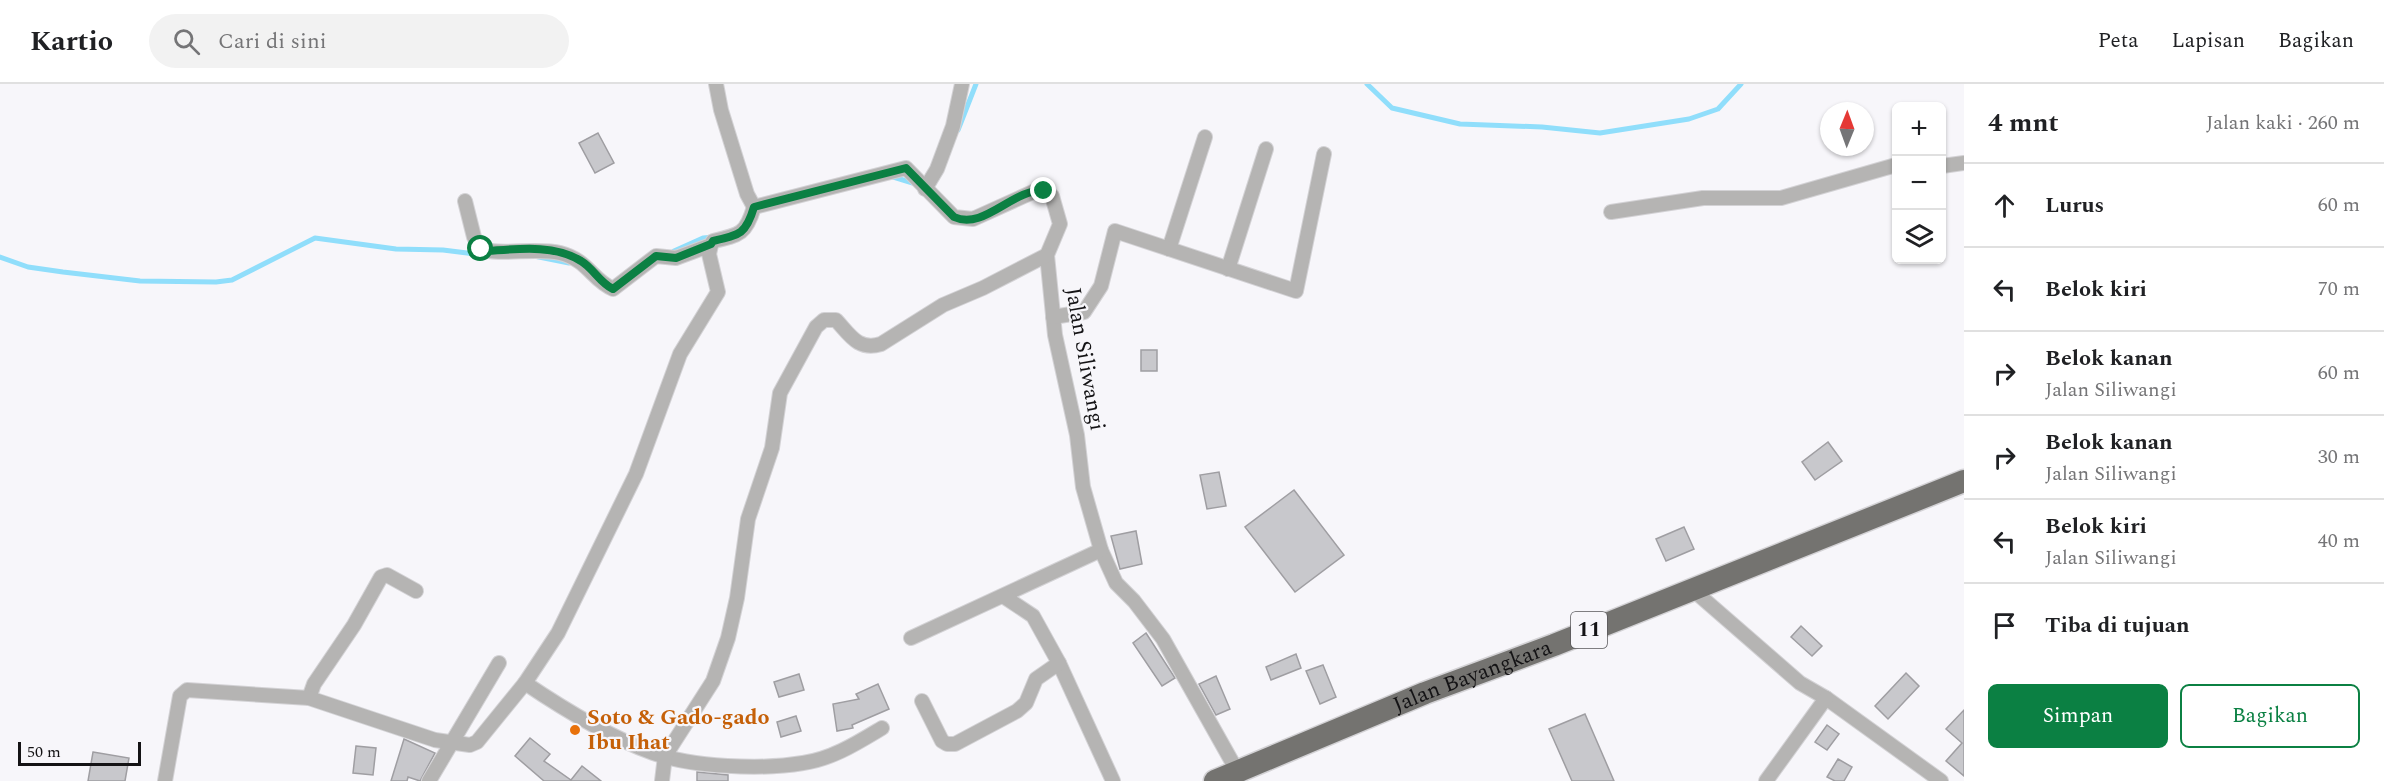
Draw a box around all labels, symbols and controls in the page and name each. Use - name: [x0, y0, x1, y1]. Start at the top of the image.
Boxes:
- search box: [149, 14, 569, 68]
- text: Kartio: [30, 20, 113, 63]
- icon: search: [170, 25, 203, 58]
- text: Cari di sini: [218, 25, 327, 58]
- text: Peta: [2098, 25, 2138, 57]
- text: Lapisan: [2171, 25, 2245, 57]
- text: Bagikan: [2278, 25, 2354, 57]
- north arrow: [1820, 102, 1874, 156]
- map controls: [1892, 102, 1946, 264]
- button: +: [1892, 102, 1946, 156]
- text: 4 mnt: [1988, 103, 2059, 143]
- text: Jalan kaki · 260 m: [2206, 108, 2360, 138]
- button: −: [1892, 156, 1946, 210]
- route end: [1030, 177, 1056, 203]
- icon: ahead: [1988, 189, 2021, 222]
- text: Lurus: [2045, 189, 2104, 222]
- text: 60 m: [2318, 190, 2360, 220]
- button: layers: [1892, 210, 1946, 264]
- route start: [467, 235, 493, 261]
- icon: left: [1988, 273, 2021, 306]
- text: Belok kiri: [2045, 273, 2147, 306]
- text: 70 m: [2318, 274, 2360, 304]
- street label: Jalan Siliwangi: [1056, 285, 1114, 433]
- text: Belok kanan: [2045, 342, 2173, 375]
- icon: right: [1988, 357, 2021, 390]
- text: 60 m: [2318, 358, 2360, 388]
- text: Jalan Siliwangi: [2045, 375, 2177, 405]
- text: Belok kanan: [2045, 426, 2173, 459]
- icon: right: [1988, 441, 2021, 474]
- text: 30 m: [2318, 442, 2360, 472]
- text: Jalan Siliwangi: [2045, 459, 2177, 489]
- text: Belok kiri: [2045, 510, 2147, 543]
- icon: left: [1988, 525, 2021, 558]
- text: 40 m: [2318, 526, 2360, 556]
- text: Jalan Siliwangi: [2045, 543, 2177, 573]
- icon: arrive: [1988, 609, 2021, 642]
- text: Tiba di tujuan: [2045, 609, 2190, 642]
- road number: 11: [1571, 612, 1607, 648]
- street label: Jalan Bayangkara: [1388, 631, 1557, 721]
- button: Simpan: [1988, 684, 2168, 748]
- button: Bagikan: [2180, 684, 2360, 748]
- place label: Soto & Gado-gado Ibu Ihat: [587, 701, 770, 759]
- marker: Soto & Gado-gado Ibu Ihat: [568, 723, 582, 737]
- scale bar: [18, 739, 141, 766]
- text: 50 m: [27, 740, 61, 764]

